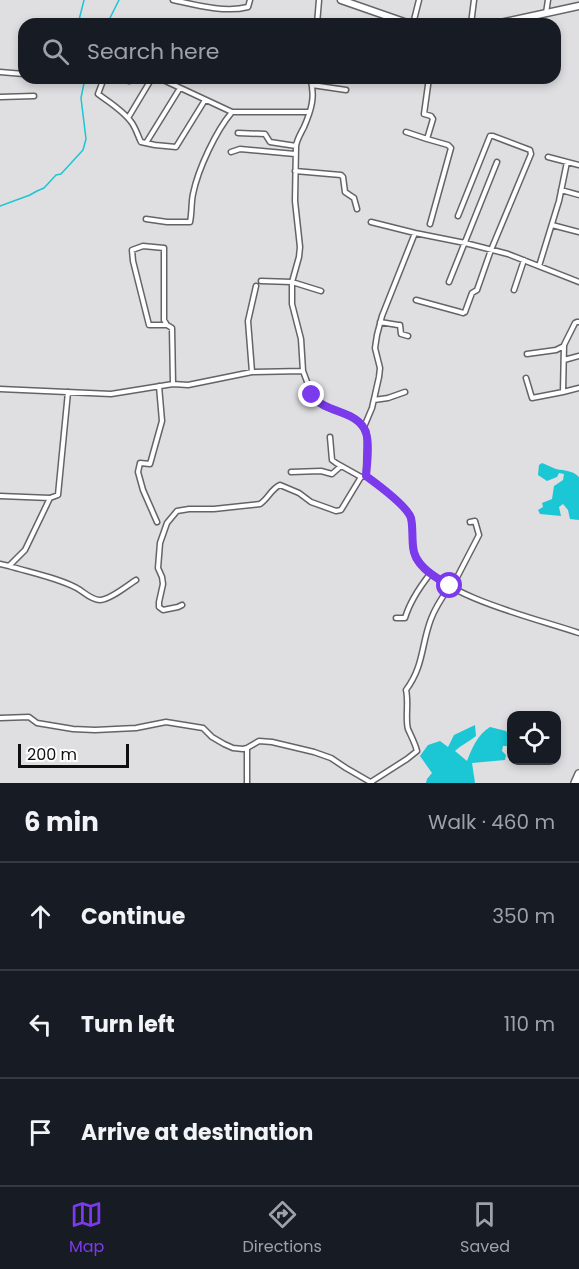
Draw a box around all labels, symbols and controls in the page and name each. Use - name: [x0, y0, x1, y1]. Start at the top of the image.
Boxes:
- search box: [18, 18, 561, 84]
- icon: search: [39, 35, 72, 68]
- text: Search here: [87, 36, 220, 67]
- route end: [298, 381, 324, 407]
- route start: [436, 572, 462, 598]
- map controls: [507, 711, 561, 765]
- button: locate: [507, 711, 561, 765]
- scale bar: [18, 741, 129, 768]
- text: 200 m: [27, 743, 77, 766]
- text: 6 min: [24, 804, 99, 840]
- text: Walk · 460 m: [428, 808, 555, 836]
- icon: ahead: [24, 900, 57, 933]
- text: Continue: [81, 901, 185, 932]
- text: 350 m: [492, 902, 555, 930]
- icon: left: [24, 1008, 57, 1041]
- text: Turn left: [81, 1009, 175, 1040]
- text: 110 m: [504, 1010, 555, 1038]
- icon: arrive: [24, 1116, 57, 1149]
- text: Arrive at destination: [81, 1117, 313, 1148]
- tab: Map: [69, 1198, 104, 1259]
- tab: Directions: [243, 1198, 322, 1259]
- tab: Saved: [460, 1198, 510, 1259]

